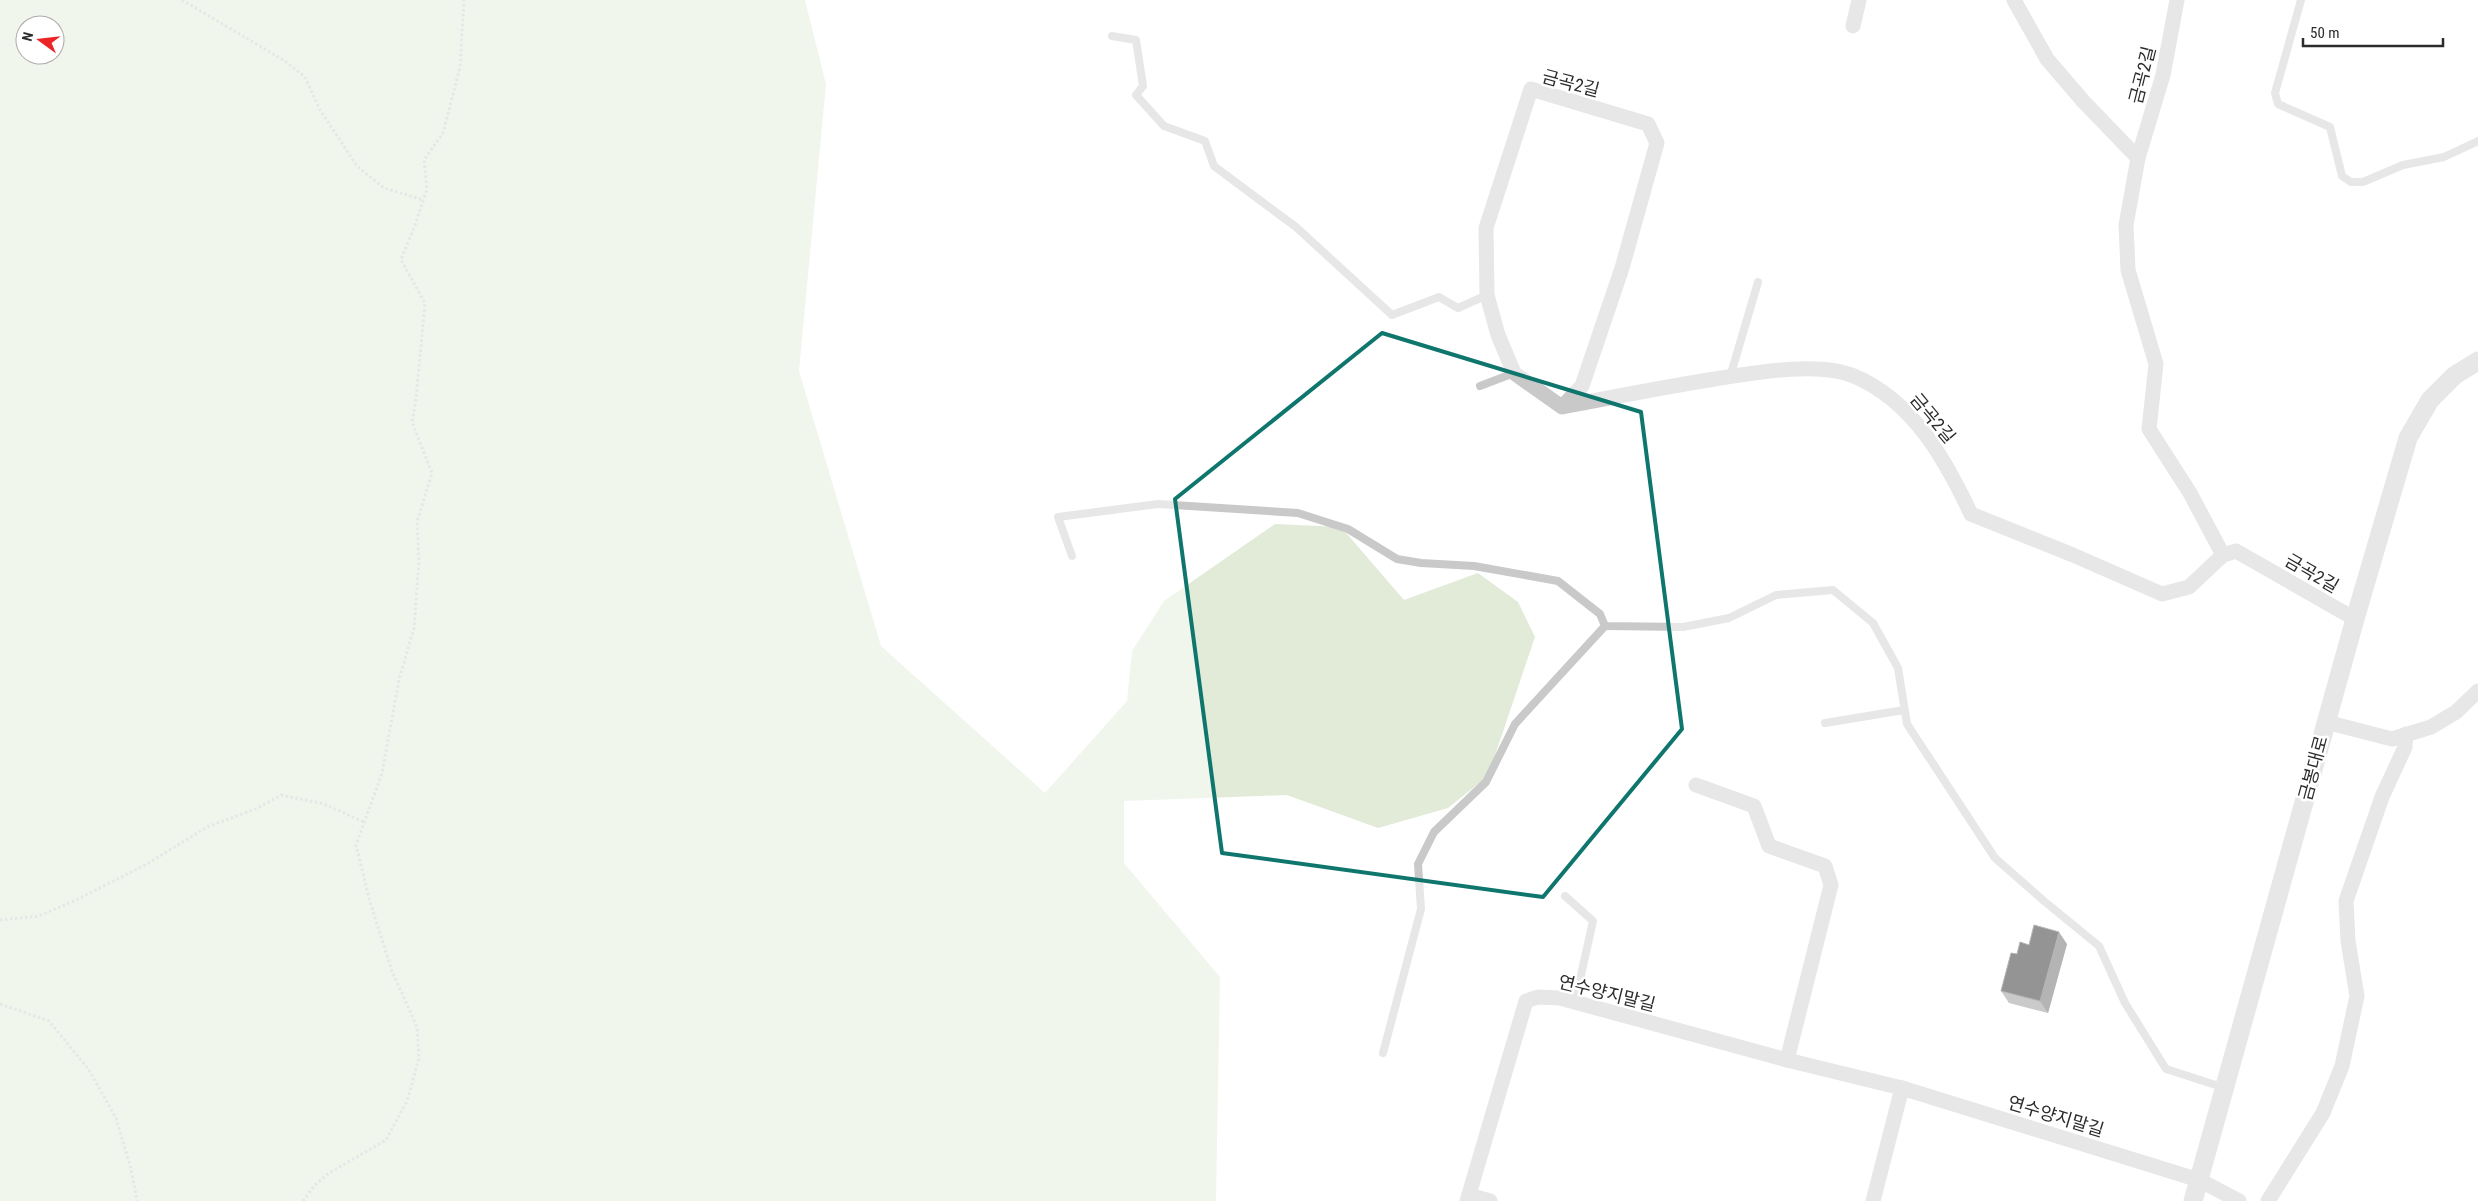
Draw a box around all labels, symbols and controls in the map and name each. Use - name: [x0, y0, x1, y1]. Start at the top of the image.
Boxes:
- north arrow: [15, 15, 65, 65]
- scale bar: [2303, 15, 2443, 47]
- text: 50 m: [2310, 24, 2340, 42]
- text: N: [19, 30, 36, 43]
- street label: 금곡2길: [2125, 44, 2159, 106]
- street label: 금곡2길: [1540, 65, 1602, 101]
- street label: 금곡2길: [1906, 389, 1960, 447]
- street label: 금곡2길: [2281, 549, 2343, 597]
- street label: 금봉대로: [2294, 733, 2332, 803]
- street label: 연수양지말길: [1556, 971, 1658, 1015]
- street label: 연수양지말길: [2005, 1091, 2107, 1141]

